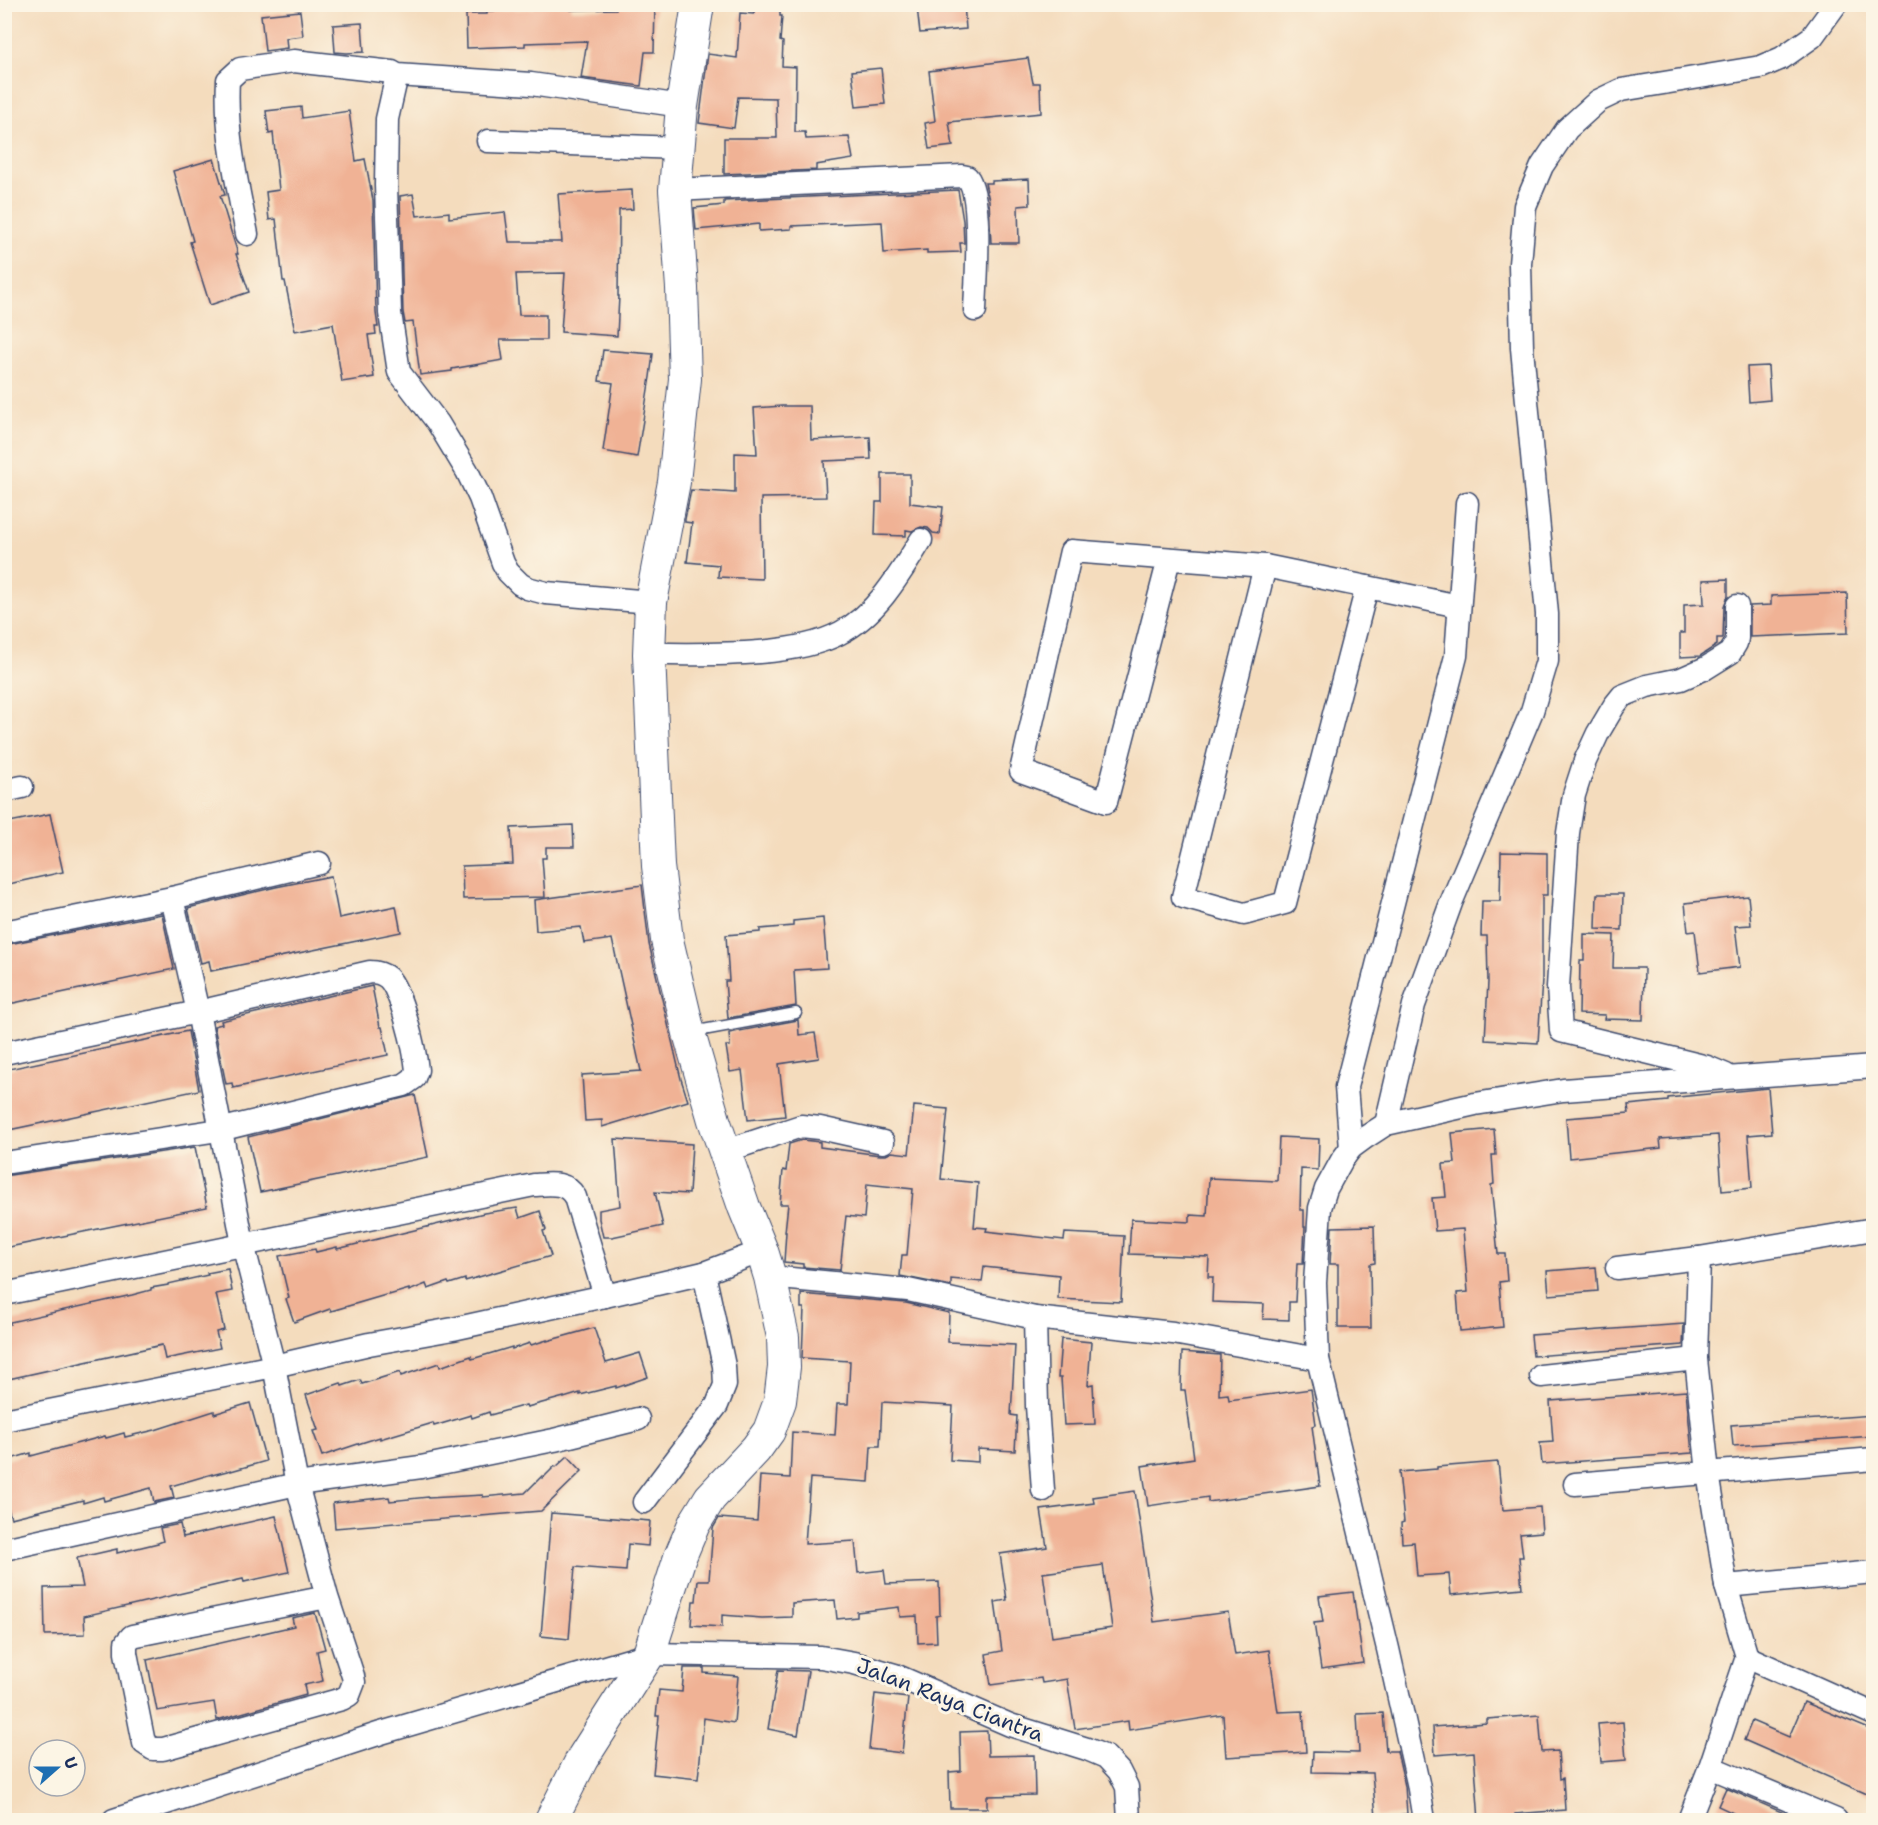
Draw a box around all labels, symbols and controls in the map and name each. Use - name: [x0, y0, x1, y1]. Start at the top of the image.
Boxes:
- street label: Jalan Raya Ciantra: [852, 1651, 1048, 1749]
- north arrow: [27, 1738, 87, 1798]
- text: U: [59, 1754, 82, 1772]

